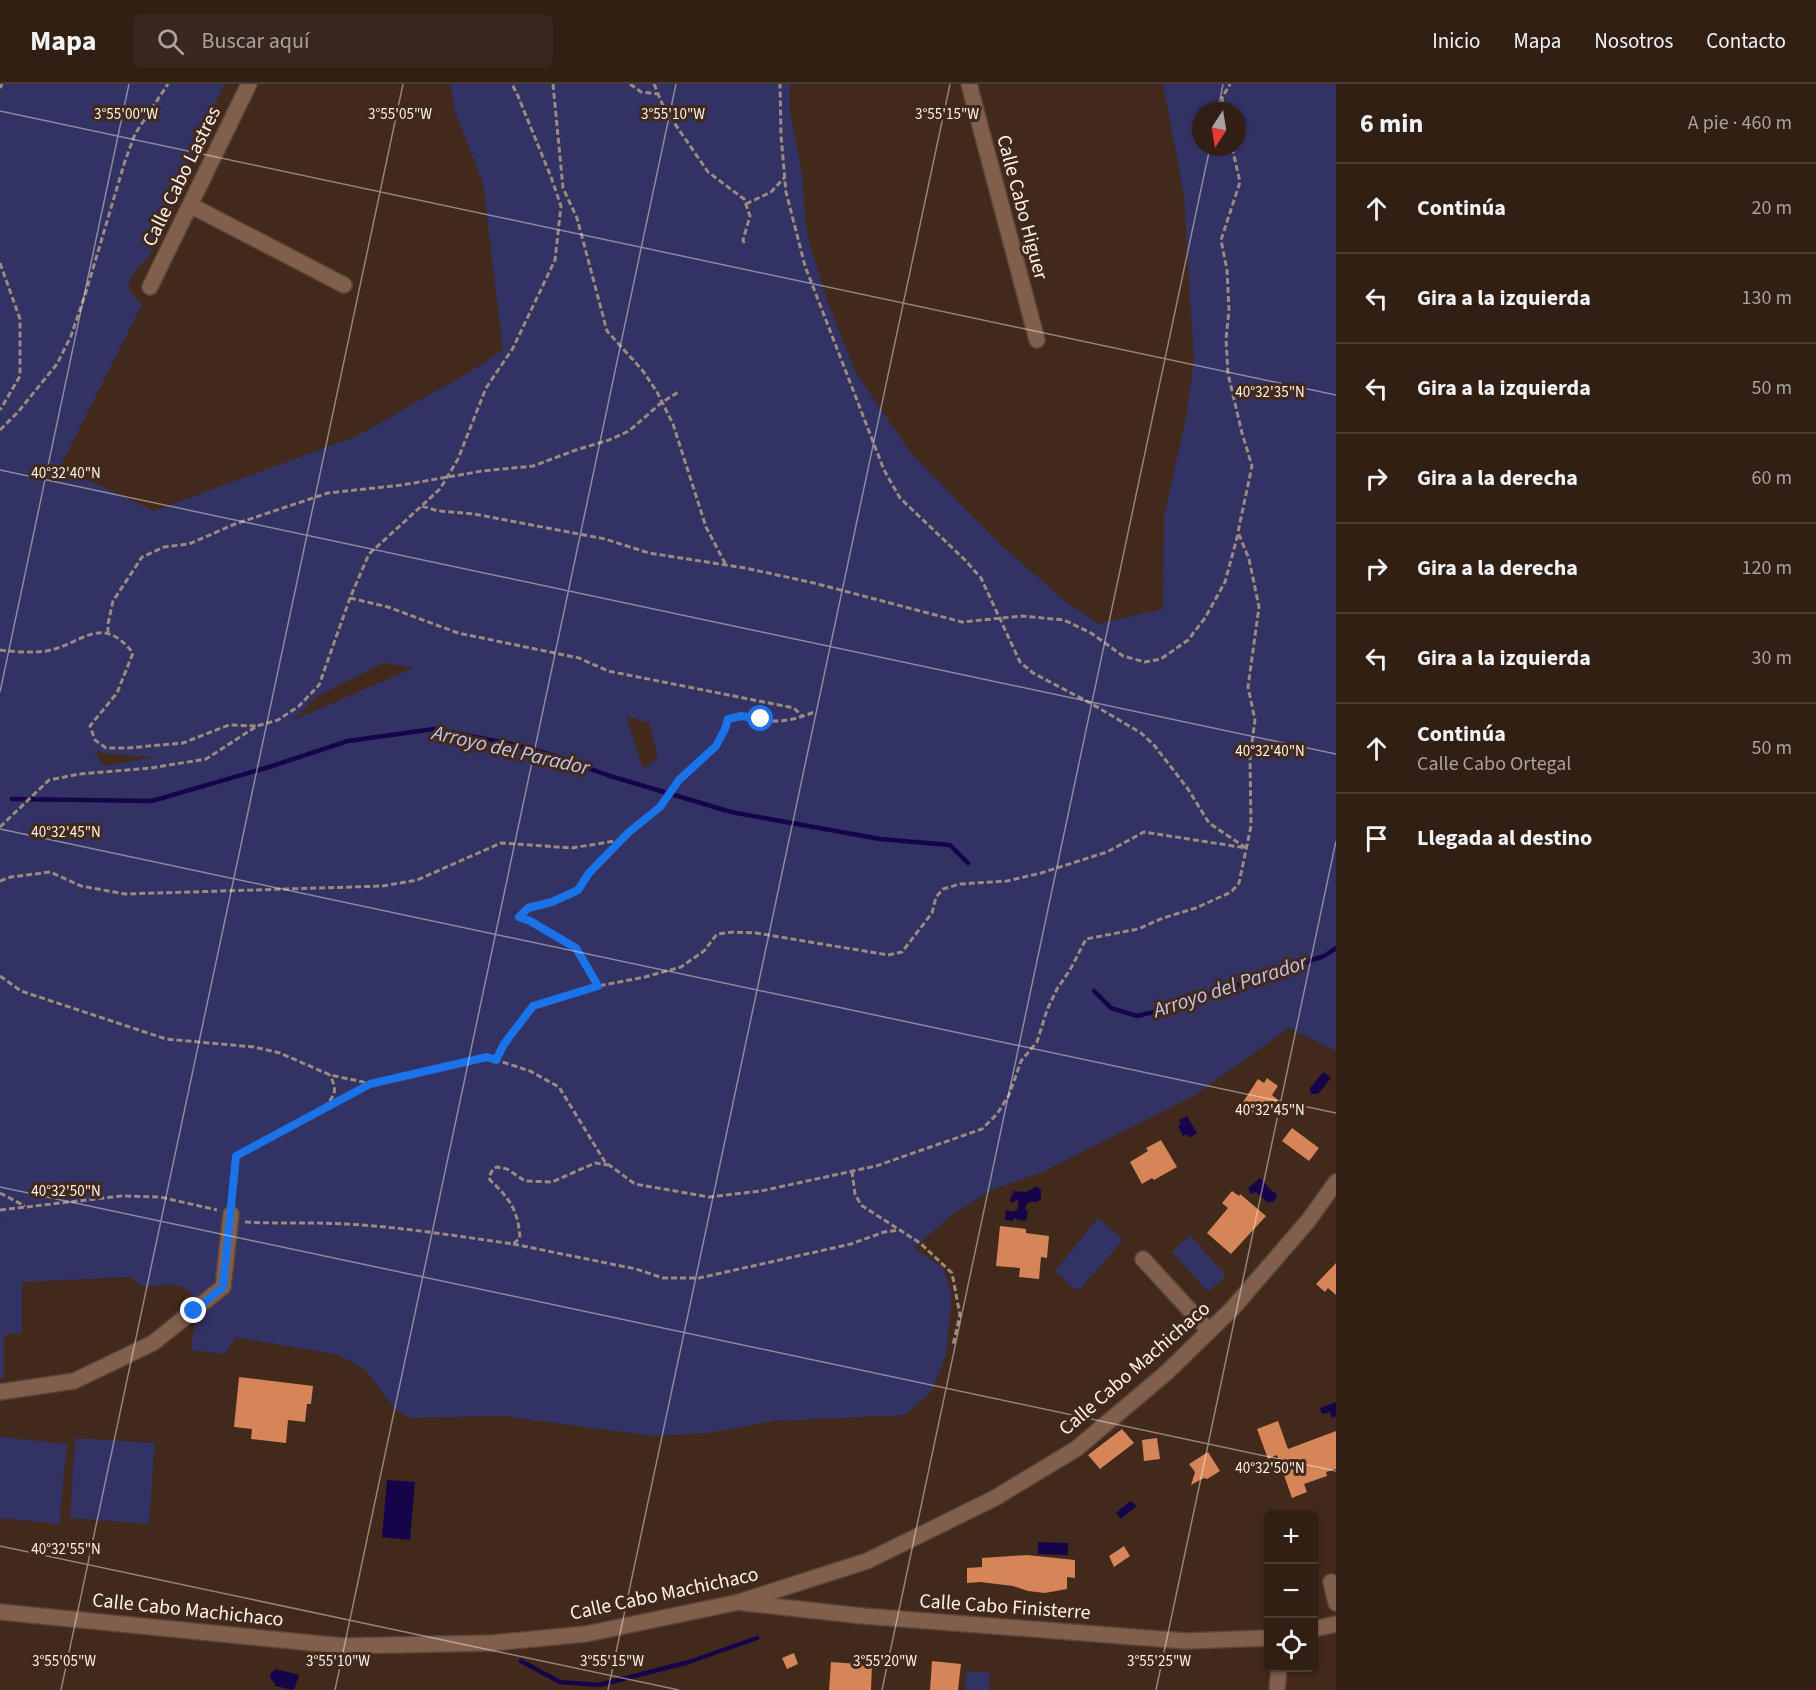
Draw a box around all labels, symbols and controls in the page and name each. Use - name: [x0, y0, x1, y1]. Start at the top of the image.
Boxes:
- search box: [133, 14, 553, 68]
- text: Mapa: [30, 21, 97, 61]
- icon: search: [154, 25, 187, 58]
- text: Buscar aquí: [202, 25, 309, 57]
- text: Inicio: [1432, 26, 1480, 56]
- text: Mapa: [1513, 26, 1561, 56]
- text: Nosotros: [1594, 26, 1673, 56]
- text: Contacto: [1706, 26, 1786, 56]
- street label: Calle Cabo Lastres: [136, 102, 228, 251]
- north arrow: [1192, 102, 1246, 156]
- text: 3°55'00"W: [94, 104, 158, 125]
- text: 3°55'05"W: [368, 104, 432, 125]
- text: 3°55'10"W: [641, 104, 705, 125]
- text: 3°55'15"W: [915, 104, 979, 125]
- text: 6 min: [1360, 105, 1423, 142]
- text: A pie · 460 m: [1688, 109, 1792, 137]
- street label: Calle Cabo Higuer: [989, 132, 1055, 283]
- icon: ahead: [1360, 192, 1393, 225]
- text: Continúa: [1417, 192, 1506, 224]
- text: 20 m: [1752, 194, 1792, 222]
- icon: left: [1360, 282, 1393, 315]
- text: Gira a la izquierda: [1417, 282, 1591, 314]
- text: 130 m: [1742, 284, 1792, 312]
- icon: left: [1360, 372, 1393, 405]
- text: Gira a la izquierda: [1417, 372, 1591, 404]
- text: 50 m: [1752, 374, 1792, 402]
- text: 40°32'35"N: [1235, 382, 1305, 403]
- icon: right: [1360, 462, 1393, 495]
- text: Gira a la derecha: [1417, 462, 1578, 494]
- text: 40°32'40"N: [31, 463, 101, 484]
- text: 60 m: [1752, 464, 1792, 492]
- icon: right: [1360, 552, 1393, 585]
- text: Gira a la derecha: [1417, 552, 1578, 584]
- text: 120 m: [1742, 554, 1792, 582]
- icon: left: [1360, 642, 1393, 675]
- text: Gira a la izquierda: [1417, 642, 1591, 674]
- text: 30 m: [1752, 644, 1792, 672]
- route start: [747, 705, 773, 731]
- water label: Arroyo del Parador: [428, 717, 593, 783]
- text: Continúa: [1417, 718, 1506, 750]
- icon: ahead: [1360, 732, 1393, 765]
- text: 50 m: [1752, 734, 1792, 762]
- text: 40°32'40"N: [1235, 741, 1305, 762]
- text: Calle Cabo Ortegal: [1417, 750, 1571, 778]
- text: 40°32'45"N: [31, 822, 101, 843]
- icon: arrive: [1360, 822, 1393, 855]
- text: Llegada al destino: [1417, 822, 1592, 854]
- water label: Arroyo del Parador: [1147, 947, 1312, 1026]
- text: 40°32'45"N: [1235, 1100, 1305, 1121]
- text: 40°32'50"N: [31, 1181, 101, 1202]
- street label: Calle Cabo Machichaco: [1053, 1295, 1216, 1442]
- route end: [180, 1297, 206, 1323]
- text: 40°32'50"N: [1235, 1458, 1305, 1479]
- map controls: [1264, 1510, 1318, 1672]
- button: +: [1264, 1510, 1318, 1564]
- text: 40°32'55"N: [31, 1539, 101, 1560]
- street label: Calle Cabo Machichaco: [567, 1560, 761, 1628]
- button: −: [1264, 1564, 1318, 1618]
- street label: Calle Cabo Machichaco: [91, 1586, 285, 1634]
- street label: Calle Cabo Finisterre: [918, 1587, 1092, 1627]
- button: locate: [1264, 1618, 1318, 1672]
- text: 3°55'05"W: [32, 1651, 96, 1672]
- text: 3°55'10"W: [306, 1651, 370, 1672]
- text: 3°55'15"W: [580, 1651, 644, 1672]
- text: 3°55'20"W: [853, 1651, 917, 1672]
- text: 3°55'25"W: [1127, 1651, 1191, 1672]

